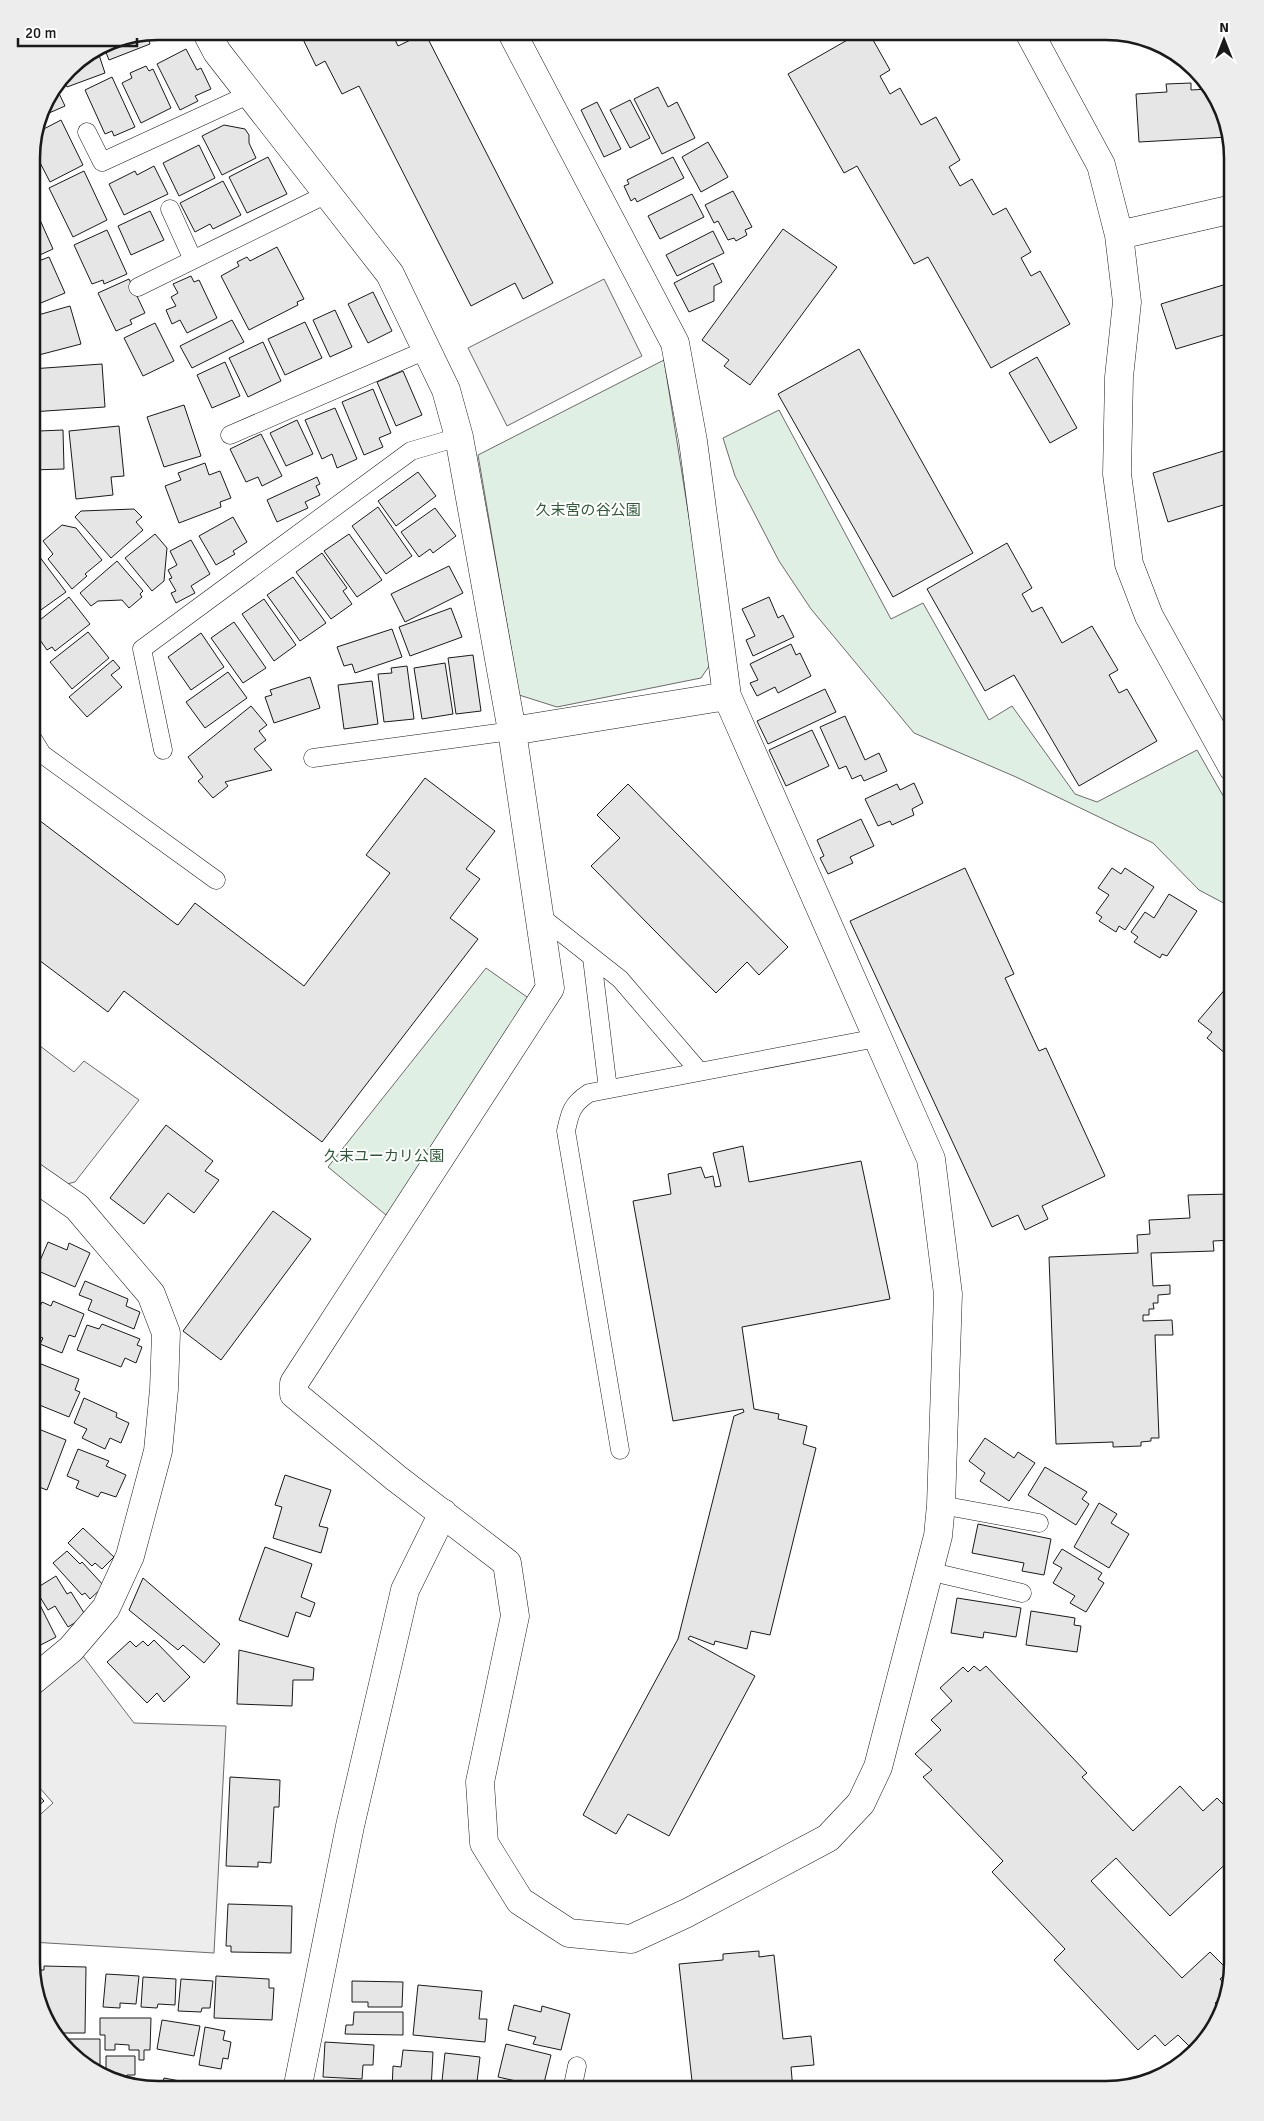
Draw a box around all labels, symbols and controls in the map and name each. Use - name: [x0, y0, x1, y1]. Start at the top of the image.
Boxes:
- scale bar: [18, 15, 136, 47]
- north arrow: [1199, 15, 1249, 65]
- text: N: [1219, 19, 1229, 36]
- text: 20 m: [25, 24, 56, 42]
- park label: 久末宮の谷公園: [535, 501, 641, 519]
- park label: 久末ユーカリ公園: [324, 1147, 444, 1165]

